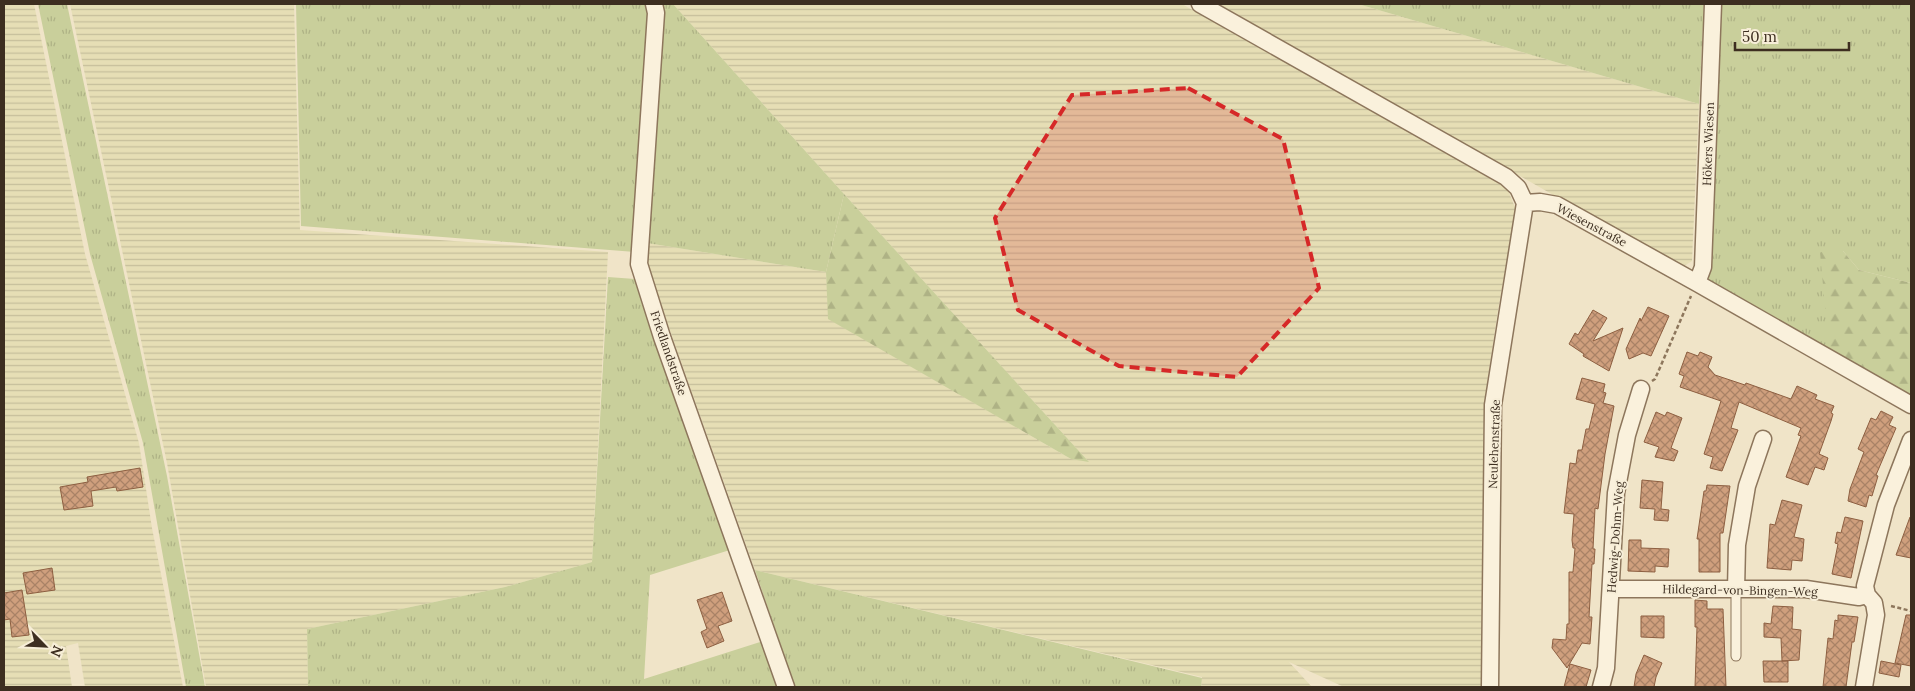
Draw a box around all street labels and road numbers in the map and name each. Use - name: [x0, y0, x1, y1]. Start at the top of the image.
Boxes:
- street label: Hökers Wiesen: [1699, 102, 1717, 186]
- street label: Wiesenstraße: [1554, 200, 1630, 250]
- street label: Friedlandstraße: [647, 309, 691, 398]
- street label: Neulehenstraße: [1485, 398, 1503, 489]
- street label: Hedwig-Dohm-Weg: [1604, 480, 1626, 593]
- street label: Hildegard-von-Bingen-Weg: [1662, 581, 1818, 599]

